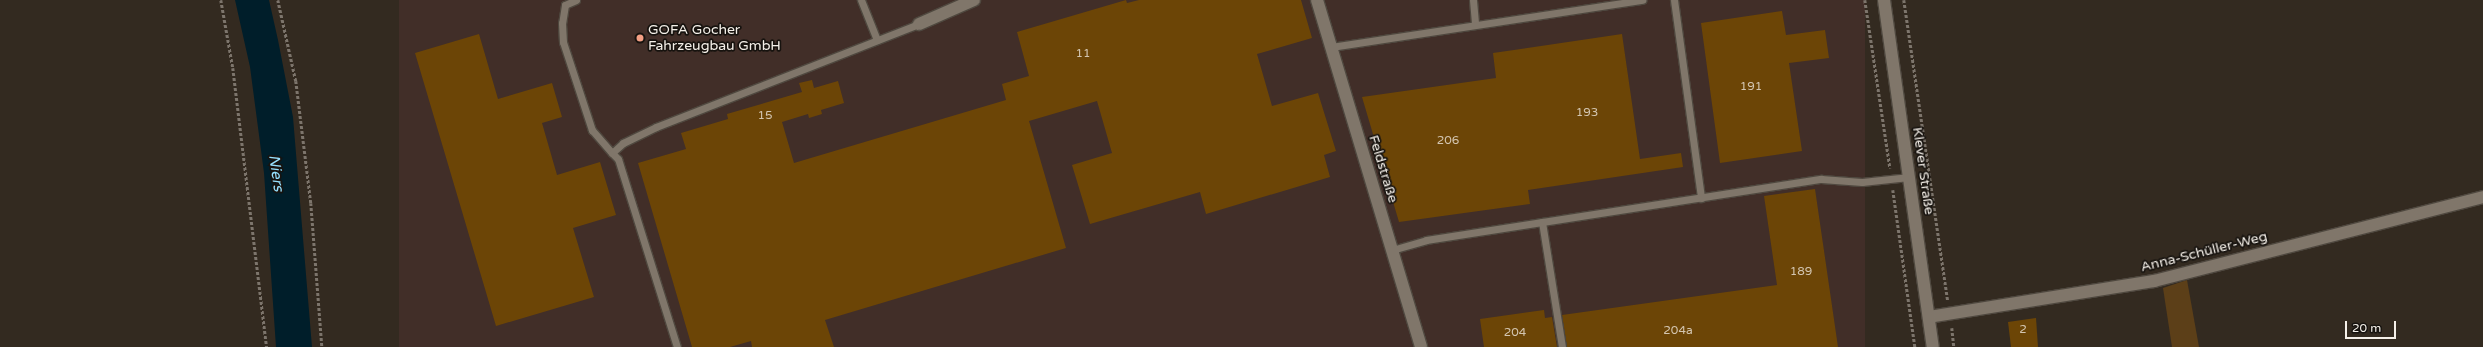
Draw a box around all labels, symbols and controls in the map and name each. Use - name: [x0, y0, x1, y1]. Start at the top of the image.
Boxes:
- place label: GOFA Gocher Fahrzeugbau GmbH: [648, 22, 781, 54]
- marker: GOFA Gocher Fahrzeugbau GmbH: [635, 33, 645, 43]
- house number: 11: [1075, 47, 1091, 61]
- house number: 191: [1740, 80, 1762, 94]
- house number: 193: [1576, 106, 1598, 120]
- house number: 15: [757, 109, 773, 123]
- street label: Klever Straße: [1909, 126, 1937, 216]
- street label: Feldstraße: [1365, 133, 1401, 205]
- house number: 206: [1437, 134, 1459, 148]
- water label: Niers: [265, 153, 287, 193]
- street label: Anna-Schüller-Weg: [2139, 228, 2269, 276]
- house number: 189: [1790, 265, 1812, 279]
- scale bar: [2347, 313, 2398, 339]
- text: 20 m: [2352, 321, 2381, 335]
- house number: 2: [2019, 323, 2027, 337]
- house number: 204a: [1663, 324, 1693, 338]
- house number: 204: [1504, 326, 1526, 340]

